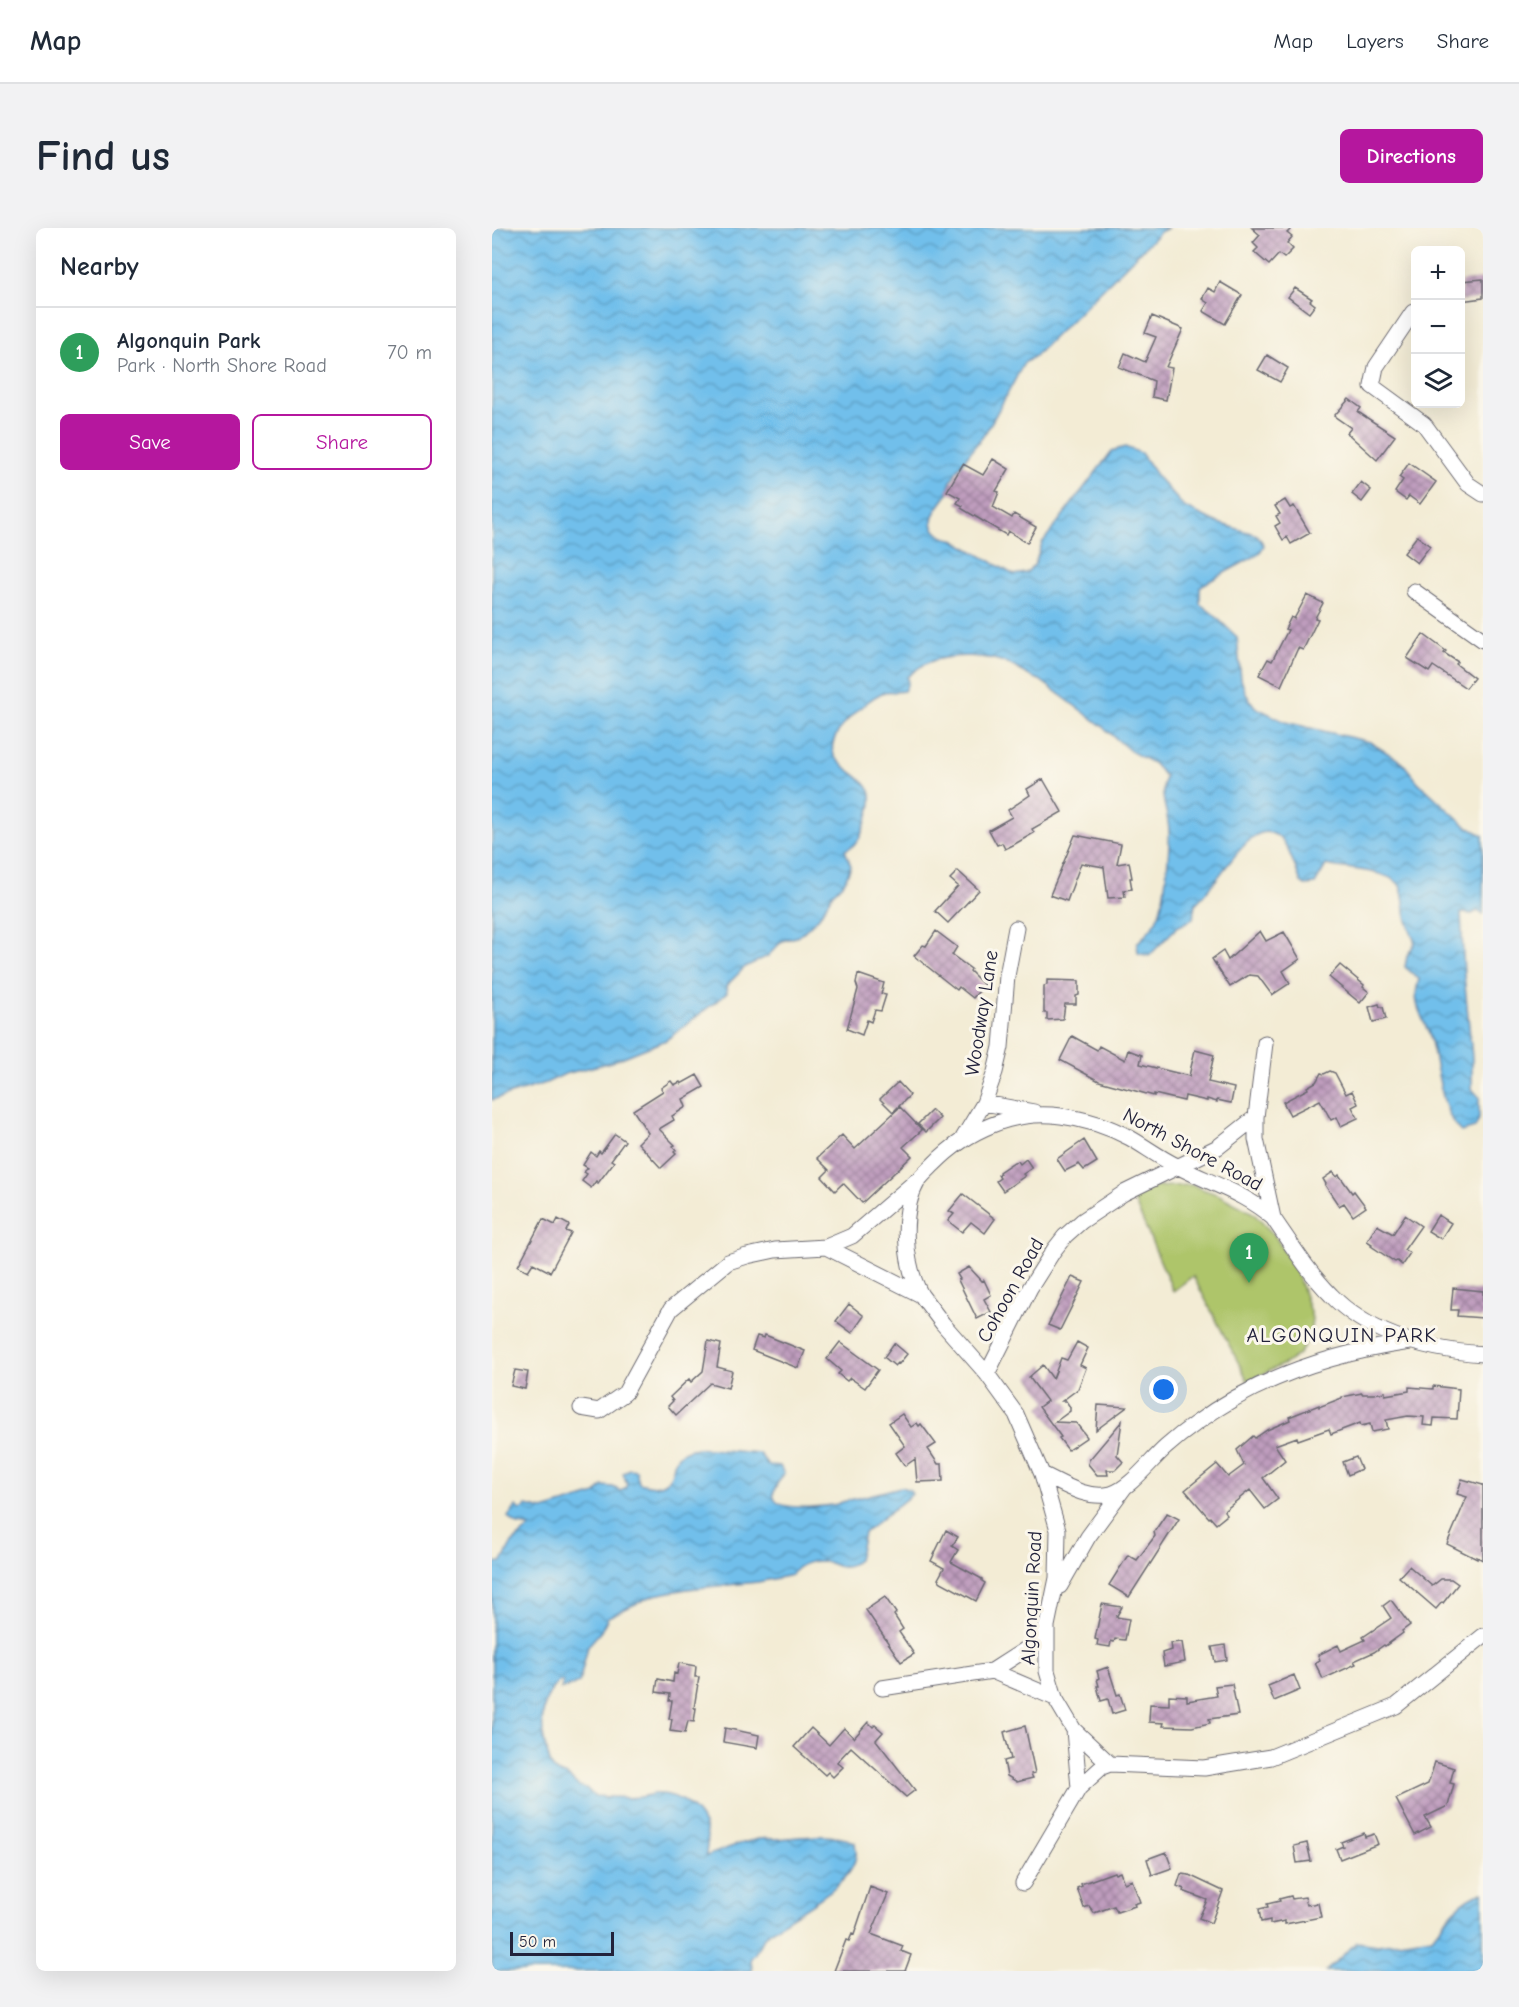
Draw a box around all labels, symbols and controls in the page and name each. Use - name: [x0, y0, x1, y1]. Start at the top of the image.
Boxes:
- text: Map: [30, 25, 81, 57]
- text: Map: [1274, 29, 1313, 53]
- text: Layers: [1346, 29, 1404, 53]
- text: Share: [1437, 29, 1489, 53]
- button: Directions: [1340, 129, 1483, 183]
- text: Find us: [36, 132, 170, 181]
- map controls: [1411, 246, 1465, 408]
- button: +: [1411, 246, 1465, 300]
- text: Nearby: [60, 252, 139, 282]
- button: −: [1411, 300, 1465, 354]
- text: Algonquin Park: [117, 328, 260, 354]
- text: 1: [76, 341, 83, 364]
- text: 70 m: [387, 341, 432, 364]
- text: Park · North Shore Road: [117, 354, 327, 377]
- button: layers: [1411, 354, 1465, 408]
- button: Save: [60, 414, 240, 470]
- button: Share: [252, 414, 432, 470]
- street label: Woodway Lane: [960, 949, 1003, 1078]
- street label: North Shore Road: [1119, 1103, 1266, 1196]
- street label: Cohoon Road: [972, 1234, 1049, 1346]
- pin: 1: [1230, 1234, 1269, 1283]
- district label: ALGONQUIN PARK: [1246, 1323, 1438, 1347]
- your location: [1149, 1375, 1178, 1404]
- street label: Algonquin Road: [1017, 1530, 1046, 1666]
- scale bar: [510, 1929, 614, 1956]
- text: 50 m: [519, 1933, 556, 1951]

